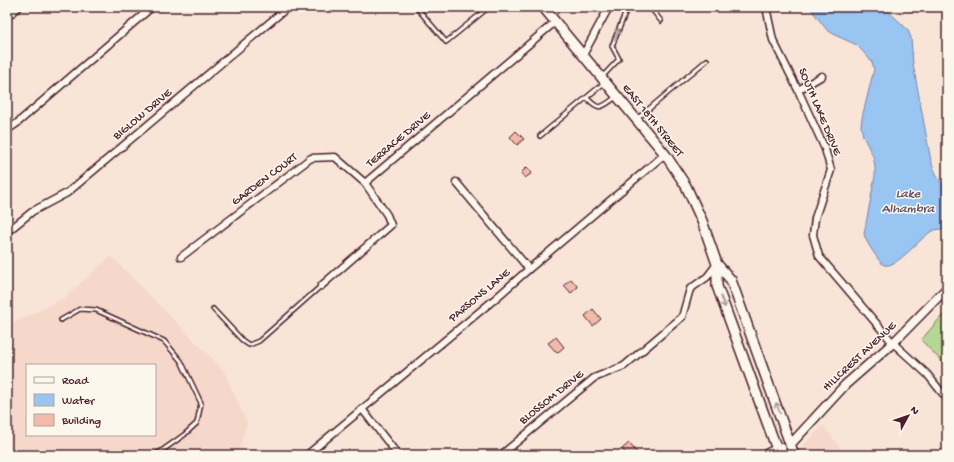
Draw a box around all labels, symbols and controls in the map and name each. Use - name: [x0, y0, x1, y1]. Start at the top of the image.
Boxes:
- one-way arrow: [613, 29, 621, 41]
- street label: SOUTH LAKE DRIVE: [794, 66, 844, 158]
- street label: EAST 18TH STREET: [618, 82, 686, 161]
- street label: BIGLOW DRIVE: [110, 86, 176, 144]
- street label: TERRACE DRIVE: [363, 109, 434, 172]
- street label: GARDEN COURT: [229, 150, 302, 209]
- water label: Lake Alhambra: [882, 187, 935, 217]
- street label: PARSONS LANE: [446, 266, 514, 326]
- one-way arrow: [720, 296, 727, 309]
- street label: HILLCREST AVENUE: [820, 319, 900, 395]
- legend: [26, 364, 156, 436]
- street label: BLOSSOM DRIVE: [516, 368, 587, 429]
- text: Road: [62, 375, 89, 389]
- text: Water: [62, 395, 96, 409]
- north arrow: [888, 396, 928, 436]
- one-way arrow: [773, 403, 781, 415]
- text: N: [907, 404, 921, 417]
- text: Building: [61, 415, 101, 429]

